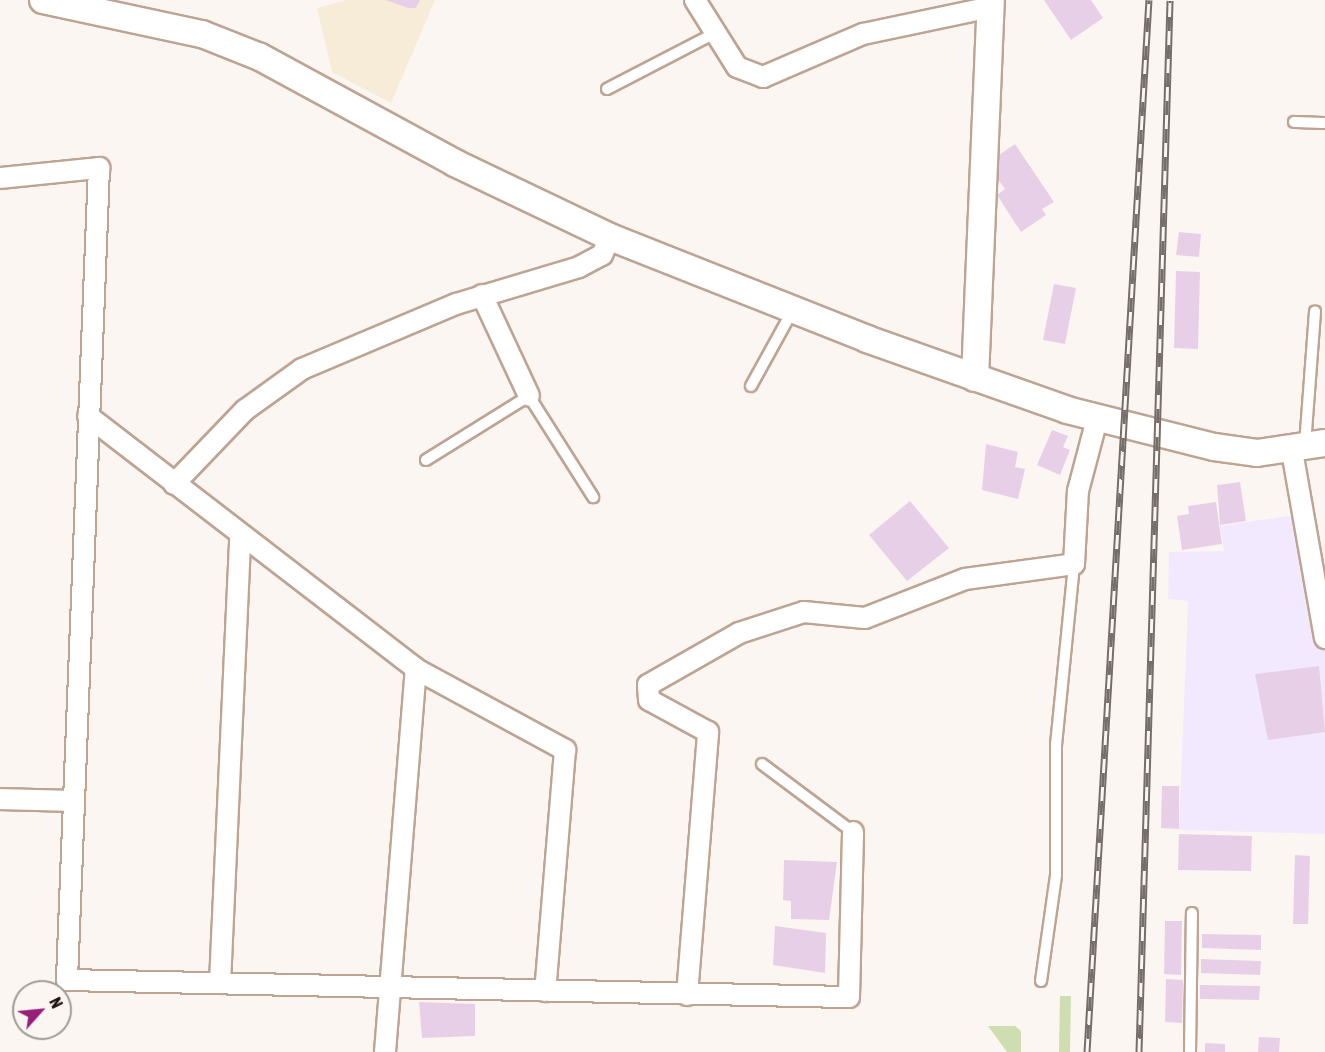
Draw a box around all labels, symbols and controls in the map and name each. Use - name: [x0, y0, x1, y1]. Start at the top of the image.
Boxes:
- north arrow: [12, 980, 72, 1040]
- text: N: [46, 994, 66, 1011]

